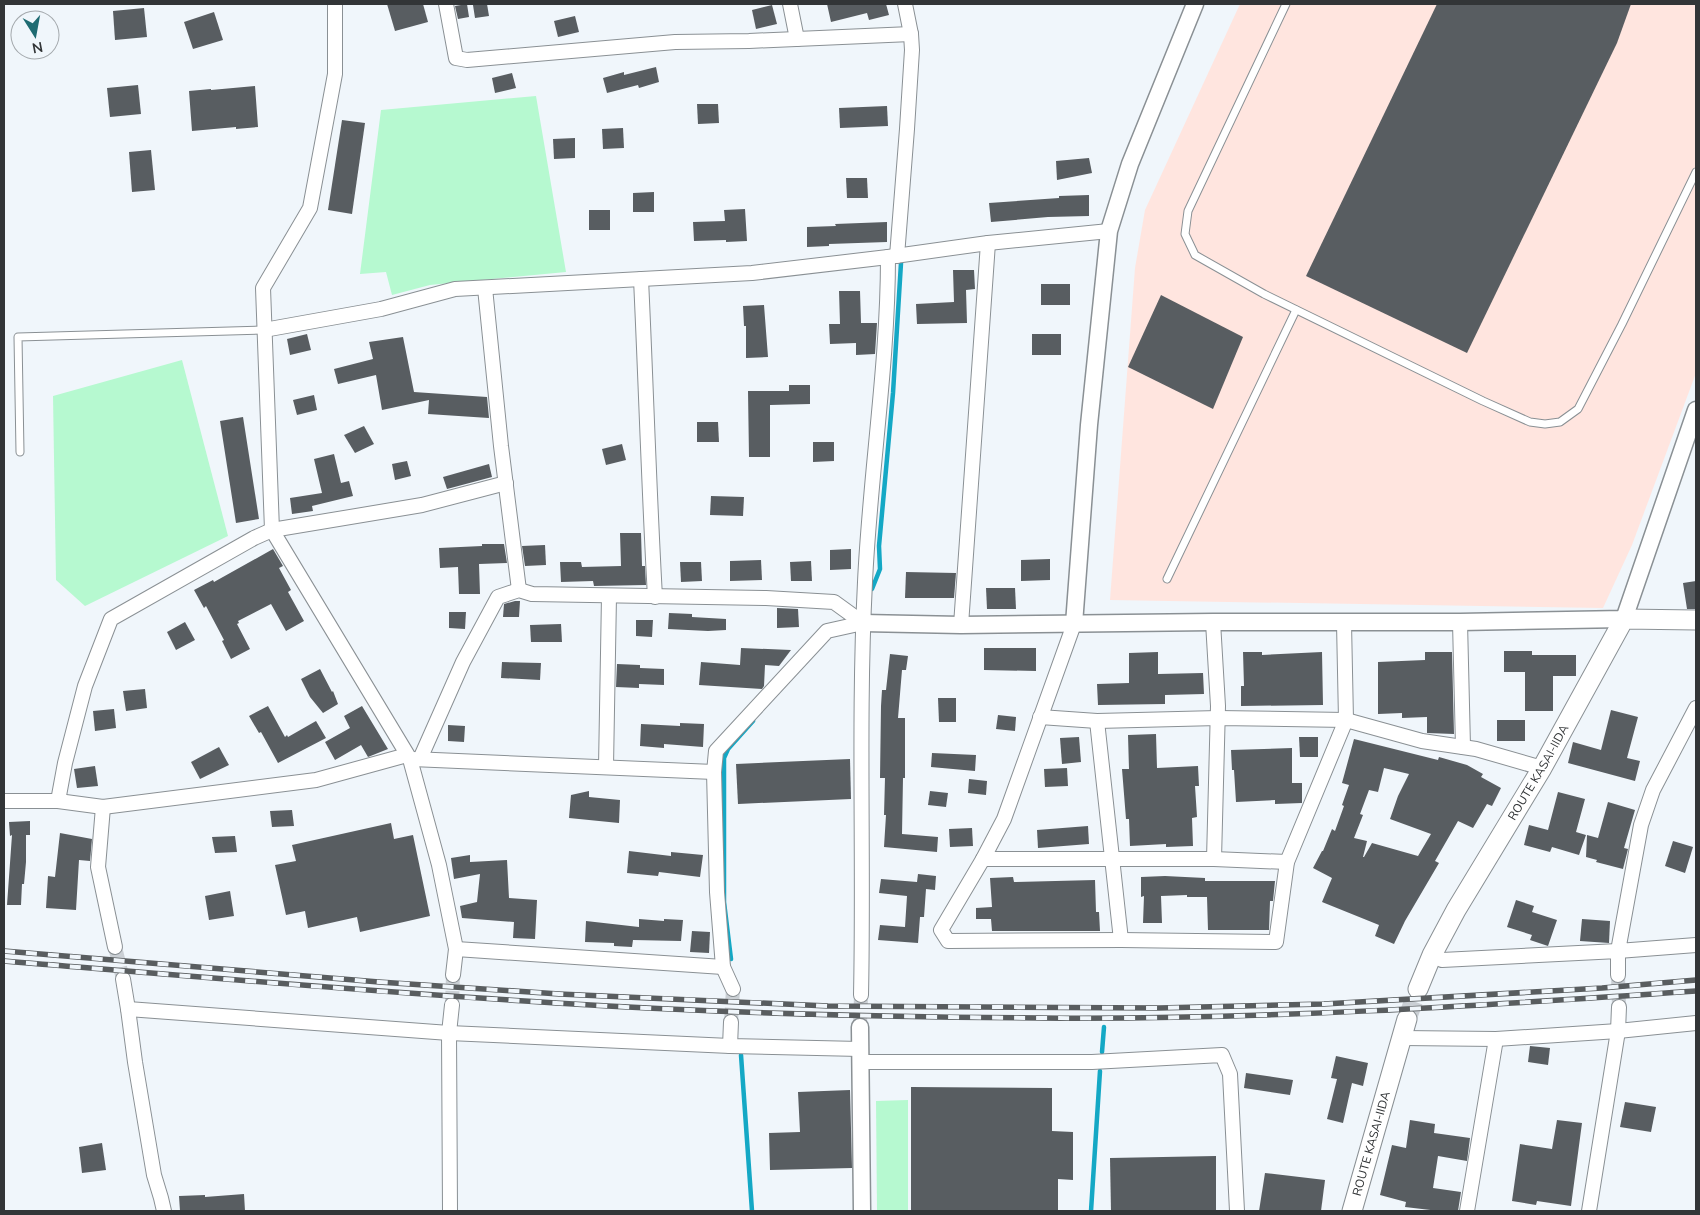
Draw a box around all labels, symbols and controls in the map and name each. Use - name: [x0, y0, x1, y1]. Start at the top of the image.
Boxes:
- north arrow: [10, 10, 60, 60]
- text: N: [31, 38, 44, 58]
- street label: ROUTE KASAI-IIDA: [1504, 722, 1572, 823]
- street label: ROUTE KASAI-IIDA: [1349, 1089, 1393, 1198]

